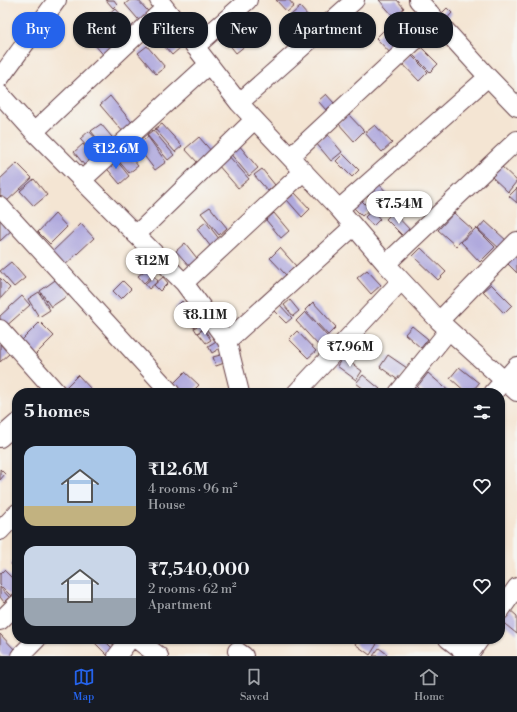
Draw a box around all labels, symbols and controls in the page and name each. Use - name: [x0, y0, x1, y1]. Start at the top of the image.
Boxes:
- chip: Buy: [12, 12, 65, 48]
- chip: Rent: [73, 12, 131, 48]
- chip: Filters: [139, 12, 208, 48]
- chip: New: [216, 12, 271, 48]
- chip: Apartment: [279, 12, 376, 48]
- chip: House: [384, 12, 453, 48]
- pin: ₹12.6M: [83, 136, 149, 170]
- text: ₹12.6M: [93, 141, 139, 157]
- pin: ₹7.54M: [366, 191, 432, 225]
- text: ₹7.54M: [375, 196, 423, 212]
- pin: ₹12M: [128, 248, 176, 282]
- text: ₹12M: [135, 253, 169, 269]
- pin: ₹8.11M: [172, 302, 238, 336]
- text: ₹8.11M: [183, 307, 227, 323]
- pin: ₹7.96M: [317, 334, 383, 368]
- text: ₹7.96M: [327, 339, 373, 355]
- text: 5 homes: [24, 401, 90, 423]
- icon: filters: [471, 401, 493, 423]
- text: ₹12.6M: [148, 459, 209, 481]
- icon: home: [56, 462, 104, 510]
- icon: heart: [471, 475, 493, 497]
- text: 4 rooms · 96 m²: [148, 481, 237, 497]
- text: House: [148, 497, 185, 513]
- text: ₹7,540,000: [148, 559, 250, 581]
- icon: home: [56, 562, 104, 610]
- icon: heart: [471, 575, 493, 597]
- text: 2 rooms · 62 m²: [148, 581, 237, 597]
- text: Apartment: [148, 597, 212, 613]
- tab: Map: [73, 666, 95, 704]
- tab: Saved: [240, 666, 269, 704]
- tab: Home: [414, 666, 444, 704]

